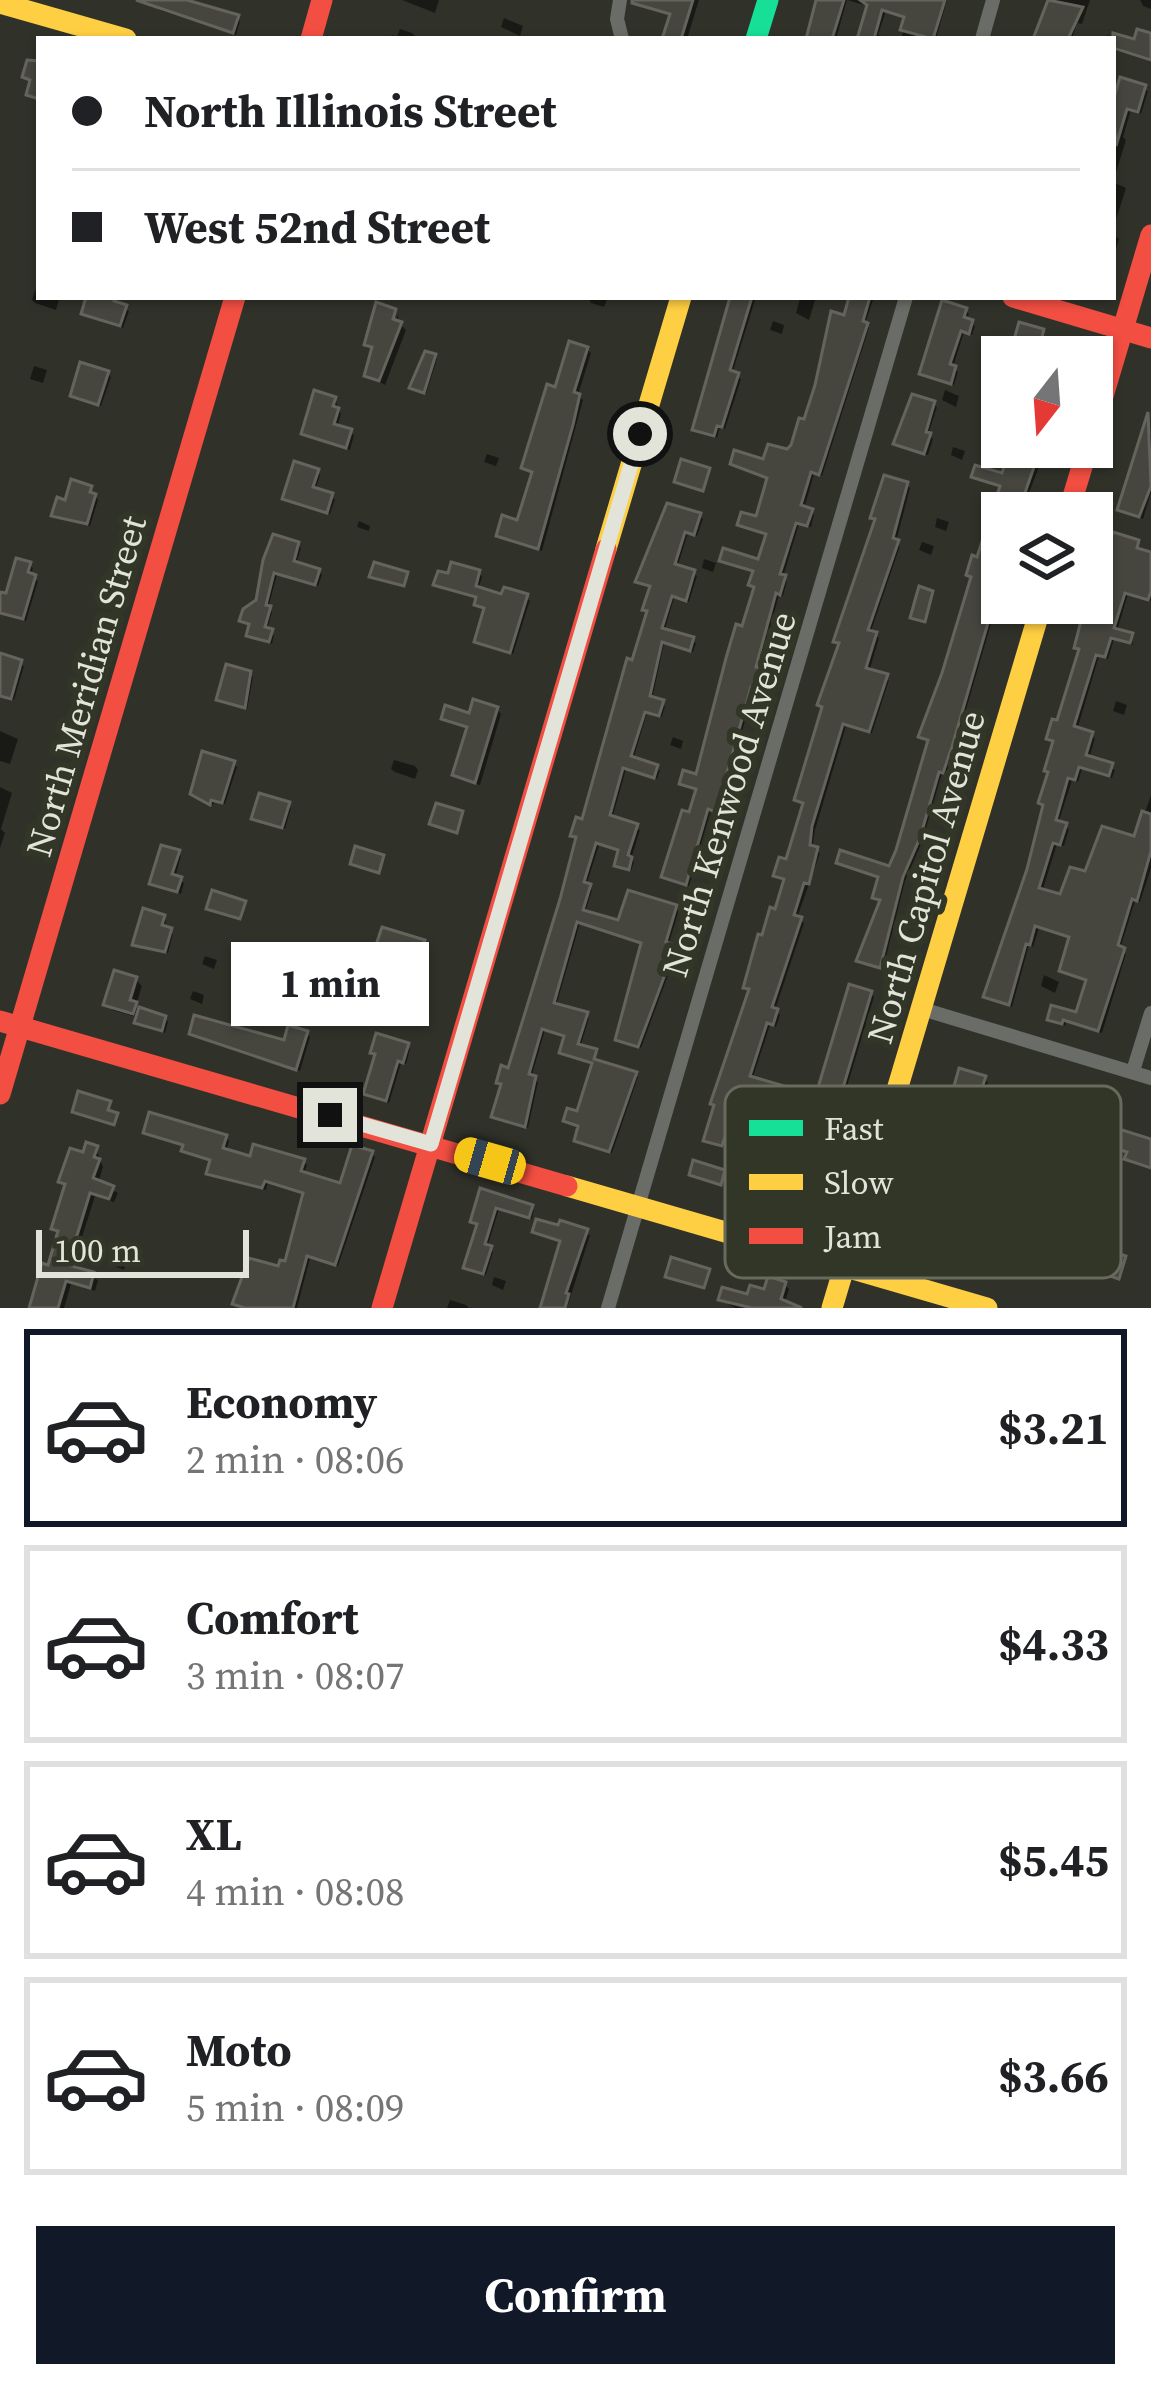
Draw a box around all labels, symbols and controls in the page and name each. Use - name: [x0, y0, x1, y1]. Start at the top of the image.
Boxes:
- text: North Illinois Street: [144, 80, 557, 142]
- text: West 52nd Street: [144, 196, 490, 258]
- north arrow: [981, 336, 1113, 468]
- map controls: [981, 336, 1113, 624]
- route start: [613, 407, 667, 461]
- button: layers: [981, 492, 1113, 624]
- street label: North Meridian Street: [14, 510, 158, 862]
- street label: North Kenwood Avenue: [650, 606, 808, 982]
- street label: North Capitol Avenue: [855, 705, 997, 1049]
- callout: 1 min: [231, 941, 429, 1025]
- text: 1 min: [279, 957, 381, 1010]
- legend: [725, 1086, 1121, 1278]
- route end: [303, 1088, 357, 1142]
- text: Fast: [824, 1106, 884, 1151]
- car: [450, 1134, 530, 1188]
- text: Slow: [824, 1160, 894, 1205]
- text: Jam: [823, 1214, 882, 1259]
- scale bar: [36, 1224, 249, 1277]
- text: 100 m: [54, 1228, 141, 1273]
- text: Economy: [186, 1371, 377, 1433]
- icon: car: [42, 1374, 150, 1482]
- text: $3.21: [998, 1397, 1109, 1459]
- text: 2 min · 08:06: [186, 1433, 405, 1486]
- text: Comfort: [186, 1587, 359, 1649]
- icon: car: [42, 1590, 150, 1698]
- text: $4.33: [998, 1613, 1109, 1675]
- text: 3 min · 08:07: [186, 1649, 405, 1702]
- text: XL: [186, 1803, 242, 1865]
- icon: car: [42, 1806, 150, 1914]
- text: $5.45: [998, 1829, 1109, 1891]
- text: 4 min · 08:08: [186, 1865, 405, 1918]
- text: Moto: [186, 2019, 292, 2081]
- icon: car: [42, 2022, 150, 2130]
- text: $3.66: [998, 2045, 1109, 2107]
- text: 5 min · 08:09: [186, 2081, 405, 2134]
- button: Confirm: [36, 2226, 1115, 2364]

